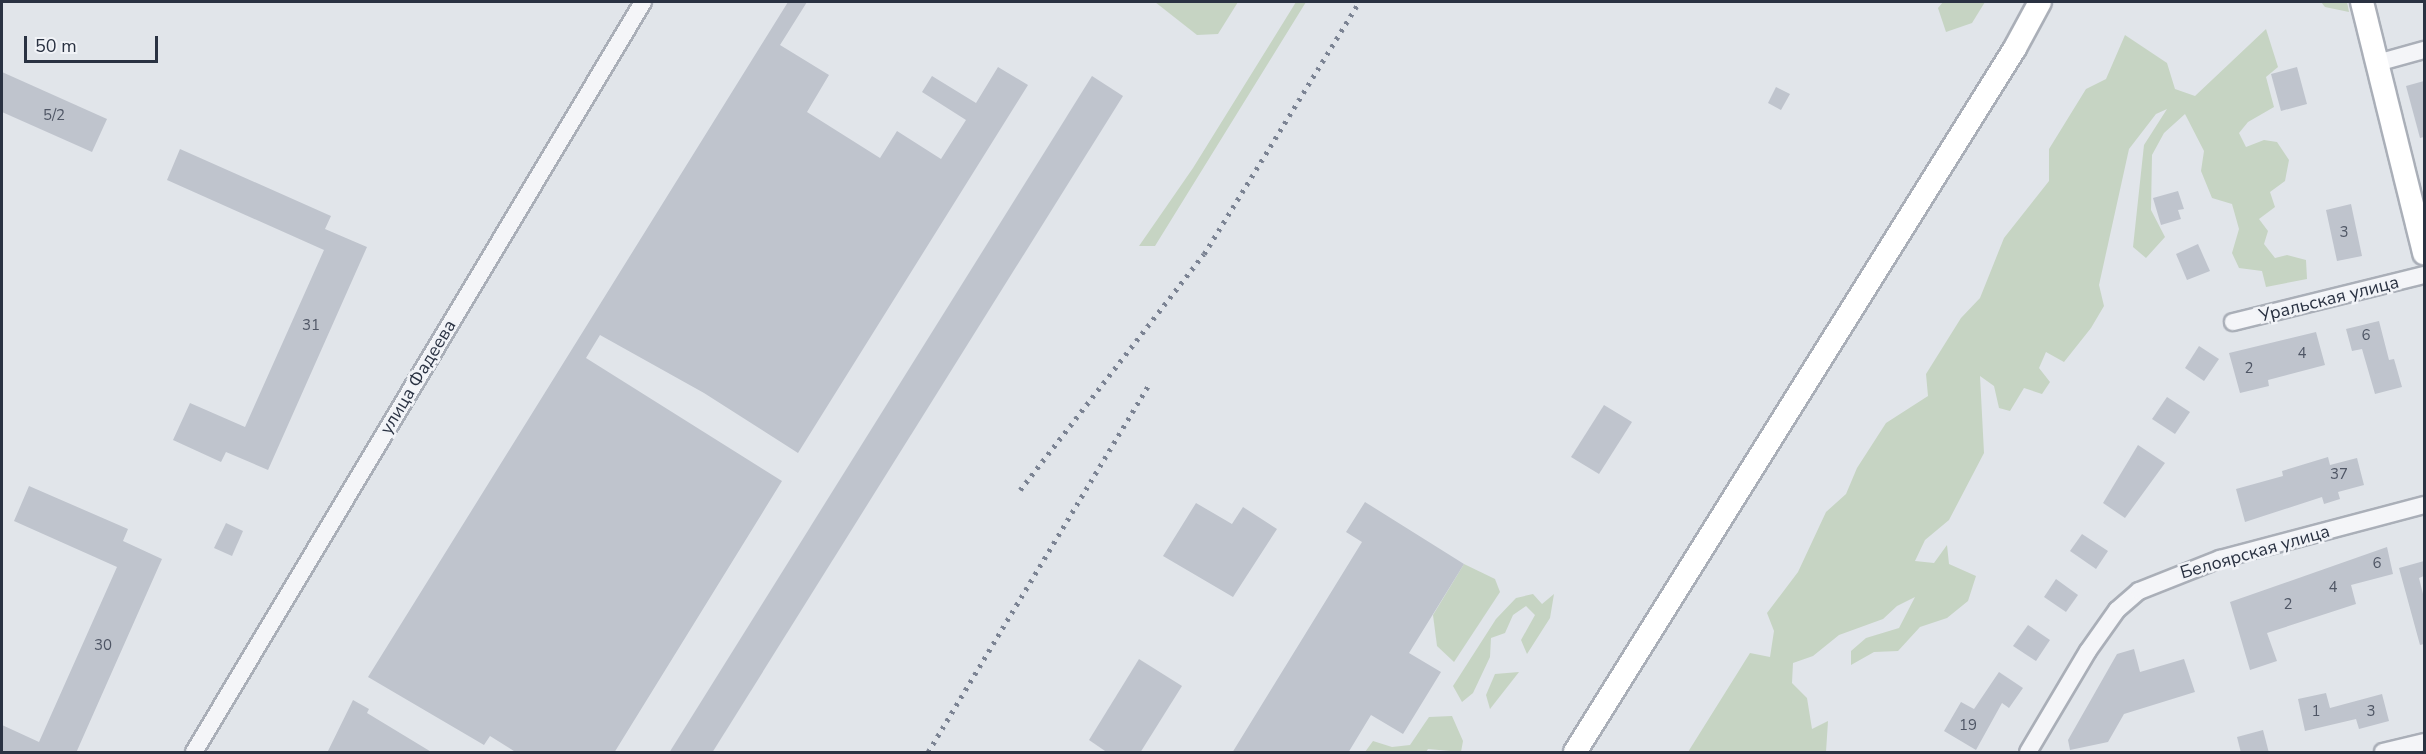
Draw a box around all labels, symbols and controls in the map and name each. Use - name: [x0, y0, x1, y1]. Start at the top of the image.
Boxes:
- scale bar: [27, 24, 160, 62]
- text: 50 m: [35, 34, 77, 58]
- house number: 5/2: [43, 107, 65, 125]
- house number: 3: [2340, 224, 2348, 242]
- street label: Уральская улица: [2257, 271, 2401, 327]
- street label: улица Фадеева: [375, 316, 461, 438]
- house number: 31: [302, 317, 320, 335]
- house number: 6: [2362, 327, 2370, 345]
- house number: 4: [2298, 345, 2306, 363]
- house number: 2: [2245, 360, 2253, 378]
- house number: 37: [2330, 466, 2348, 484]
- street label: Белоярская улица: [2178, 520, 2332, 584]
- house number: 6: [2373, 555, 2381, 573]
- house number: 4: [2329, 579, 2337, 597]
- house number: 2: [2284, 596, 2292, 614]
- house number: 30: [94, 637, 112, 655]
- house number: 1: [2312, 703, 2320, 721]
- house number: 3: [2367, 703, 2375, 721]
- house number: 19: [1959, 717, 1977, 735]

